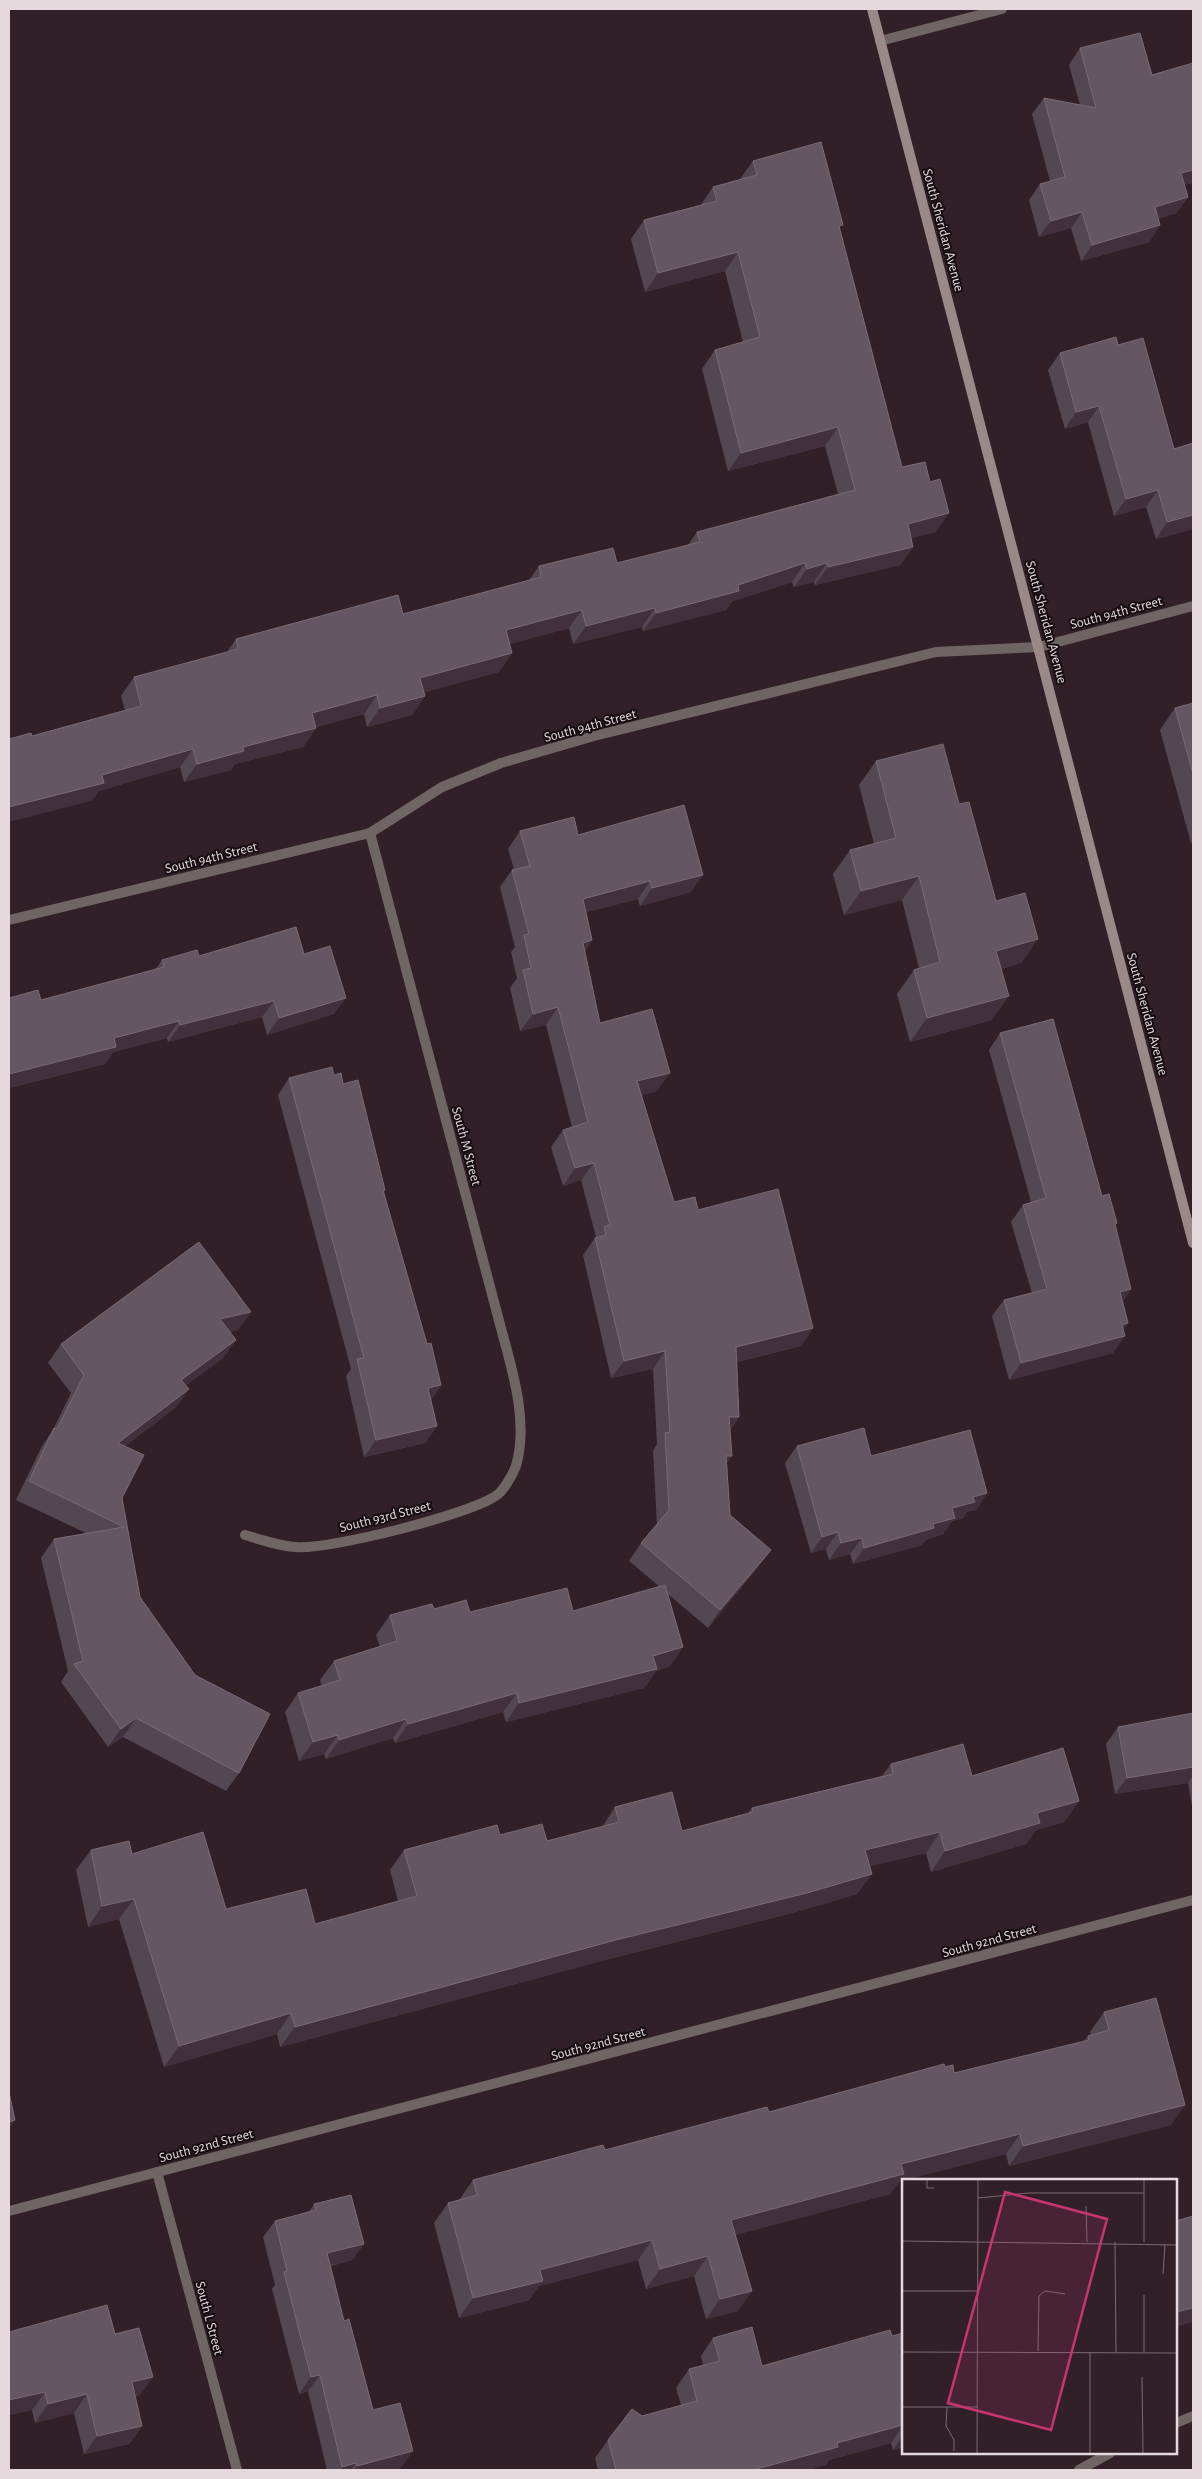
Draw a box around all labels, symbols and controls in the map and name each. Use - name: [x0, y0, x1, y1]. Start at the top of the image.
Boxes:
- street label: South Sheridan Avenue: [920, 167, 966, 293]
- street label: South Sheridan Avenue: [1023, 559, 1069, 685]
- street label: South 94th Street: [1069, 594, 1164, 632]
- street label: South 94th Street: [543, 707, 638, 745]
- street label: South 94th Street: [164, 840, 259, 876]
- street label: South Sheridan Avenue: [1124, 951, 1170, 1077]
- street label: South M Street: [449, 1105, 483, 1188]
- street label: South 93rd Street: [338, 1499, 433, 1535]
- street label: South 92nd Street: [941, 1922, 1038, 1960]
- street label: South 92nd Street: [550, 2025, 647, 2063]
- street label: South 92nd Street: [158, 2127, 255, 2165]
- inset map: [902, 2179, 1177, 2454]
- street label: South L Street: [193, 2280, 226, 2357]

